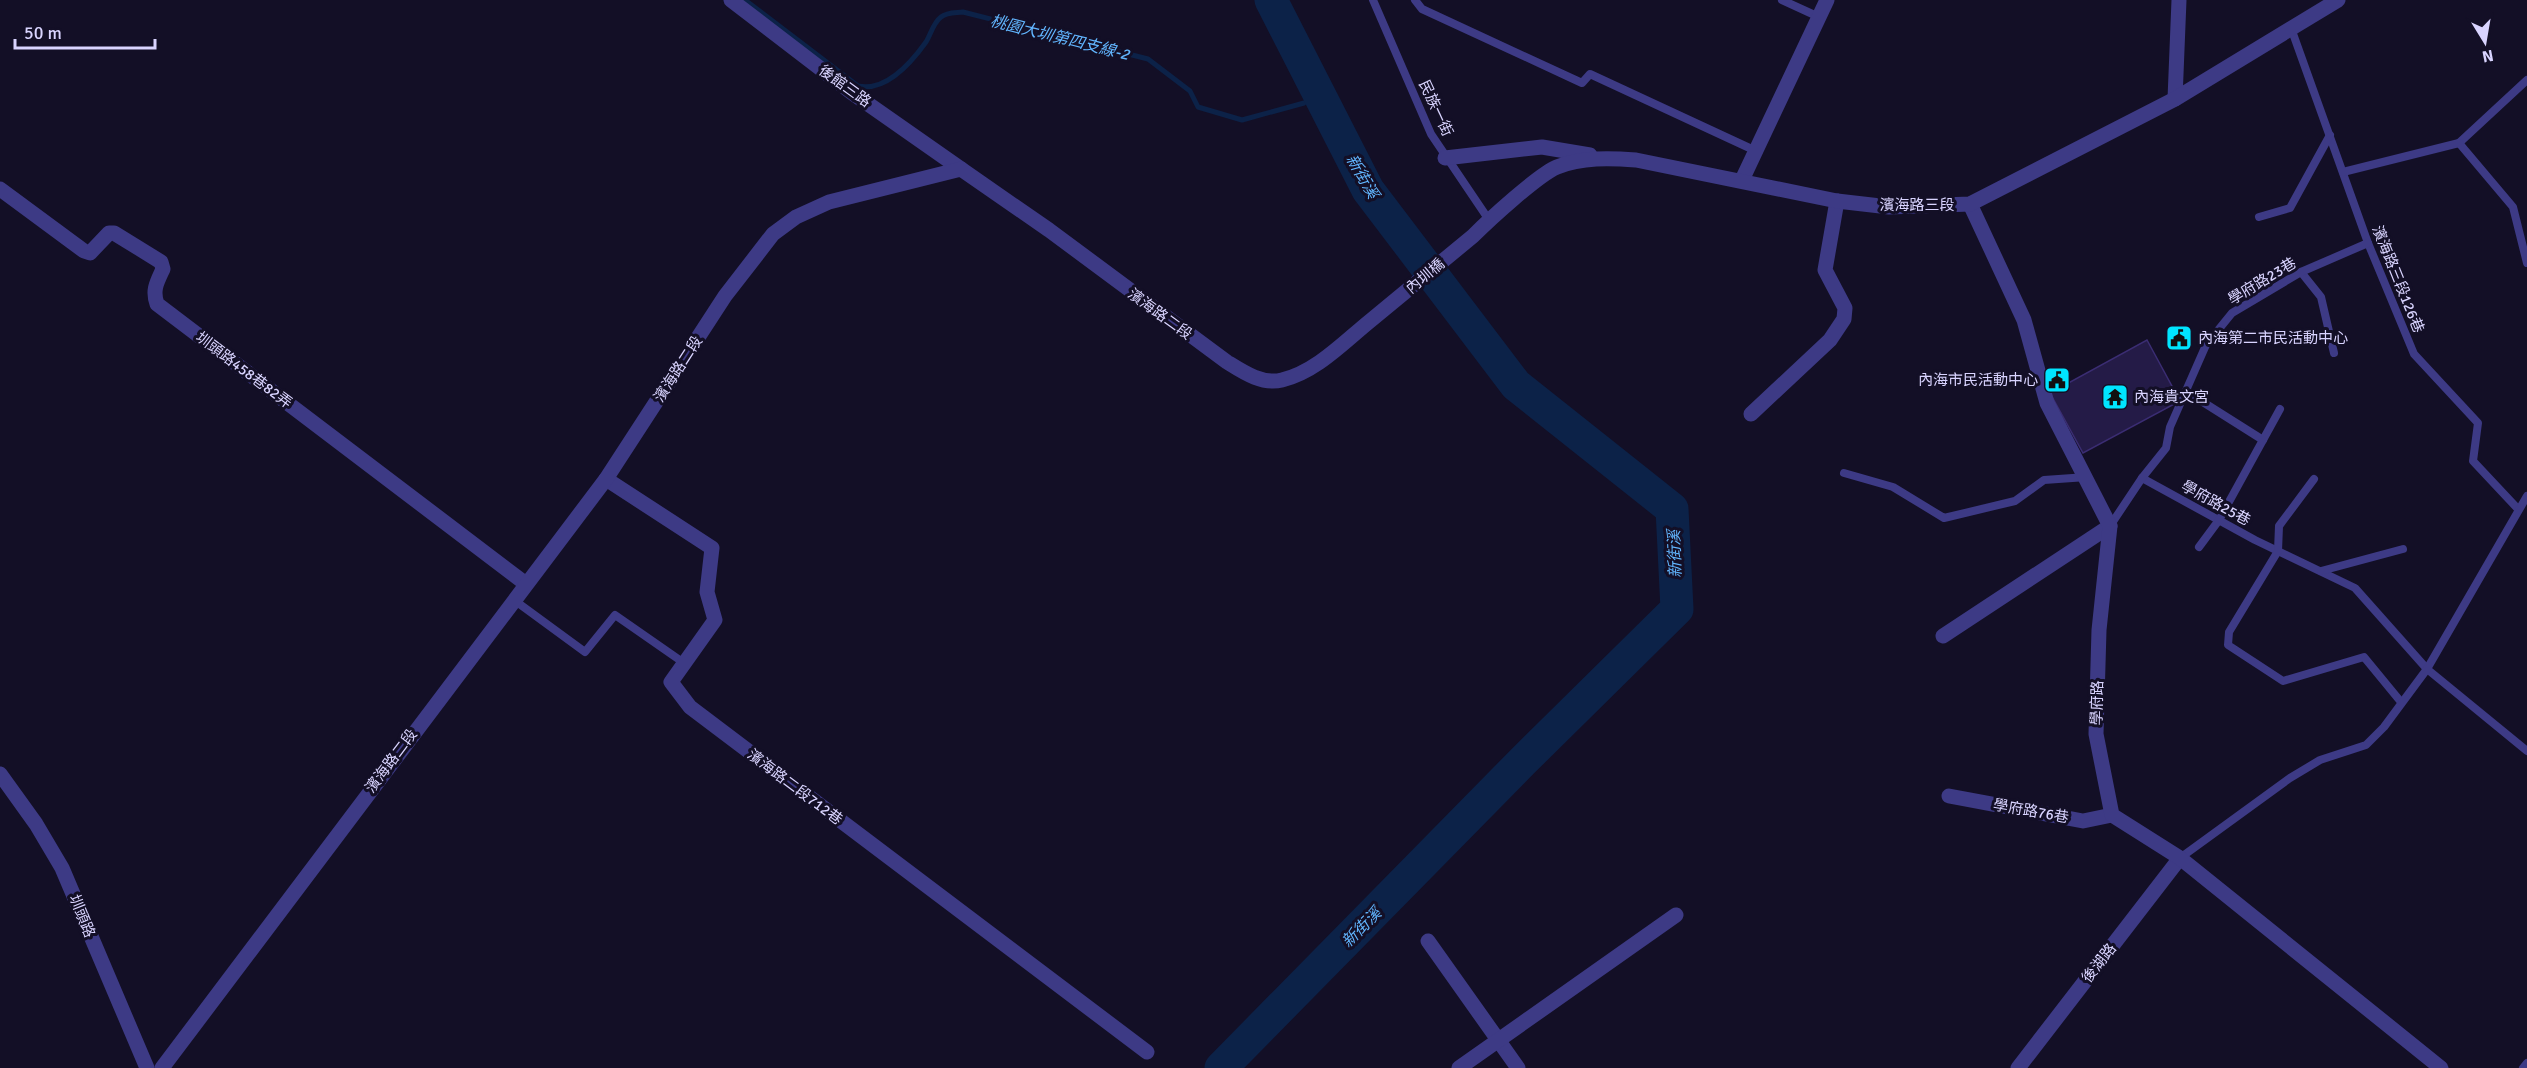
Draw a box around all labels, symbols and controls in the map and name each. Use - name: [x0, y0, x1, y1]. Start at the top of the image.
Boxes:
- water label: 桃園大圳第四支線-2: [988, 11, 1132, 65]
- scale bar: [15, 12, 154, 50]
- north arrow: [2455, 12, 2515, 72]
- text: 50 m: [24, 22, 62, 44]
- text: N: [2480, 45, 2495, 67]
- street label: 後館三路: [815, 61, 875, 111]
- street label: 民族一街: [1415, 77, 1457, 139]
- water label: 新街溪: [1341, 151, 1384, 204]
- street label: 濱海路三段: [1879, 196, 1955, 214]
- street label: 濱海路三段126巷: [2368, 223, 2428, 335]
- street label: 學府路23巷: [2225, 254, 2299, 308]
- street label: 內圳橋: [1402, 255, 1448, 297]
- street label: 濱海路二段: [1124, 285, 1196, 343]
- public building icon: 內海第二市民活動中心: [2164, 323, 2194, 353]
- street label: 圳頭路458巷82弄: [192, 328, 296, 412]
- place label: 內海第二市民活動中心: [2198, 329, 2348, 347]
- street label: 濱海路二段: [650, 333, 706, 405]
- public building icon: 內海市民活動中心: [2042, 365, 2072, 395]
- place label: 內海市民活動中心: [1918, 371, 2038, 389]
- temple icon: 內海貴文宮: [2100, 382, 2130, 412]
- place label: 內海貴文宮: [2134, 388, 2209, 406]
- street label: 學府路25巷: [2178, 477, 2254, 529]
- water label: 新街溪: [1664, 528, 1686, 578]
- street label: 學府路: [2088, 680, 2106, 726]
- street label: 濱海路二段: [361, 726, 421, 796]
- street label: 濱海路二段712巷: [744, 745, 846, 829]
- street label: 學府路76巷: [1992, 796, 2070, 826]
- street label: 圳頭路: [65, 892, 99, 940]
- water label: 新街溪: [1338, 902, 1387, 952]
- street label: 後湖路: [2078, 940, 2120, 986]

